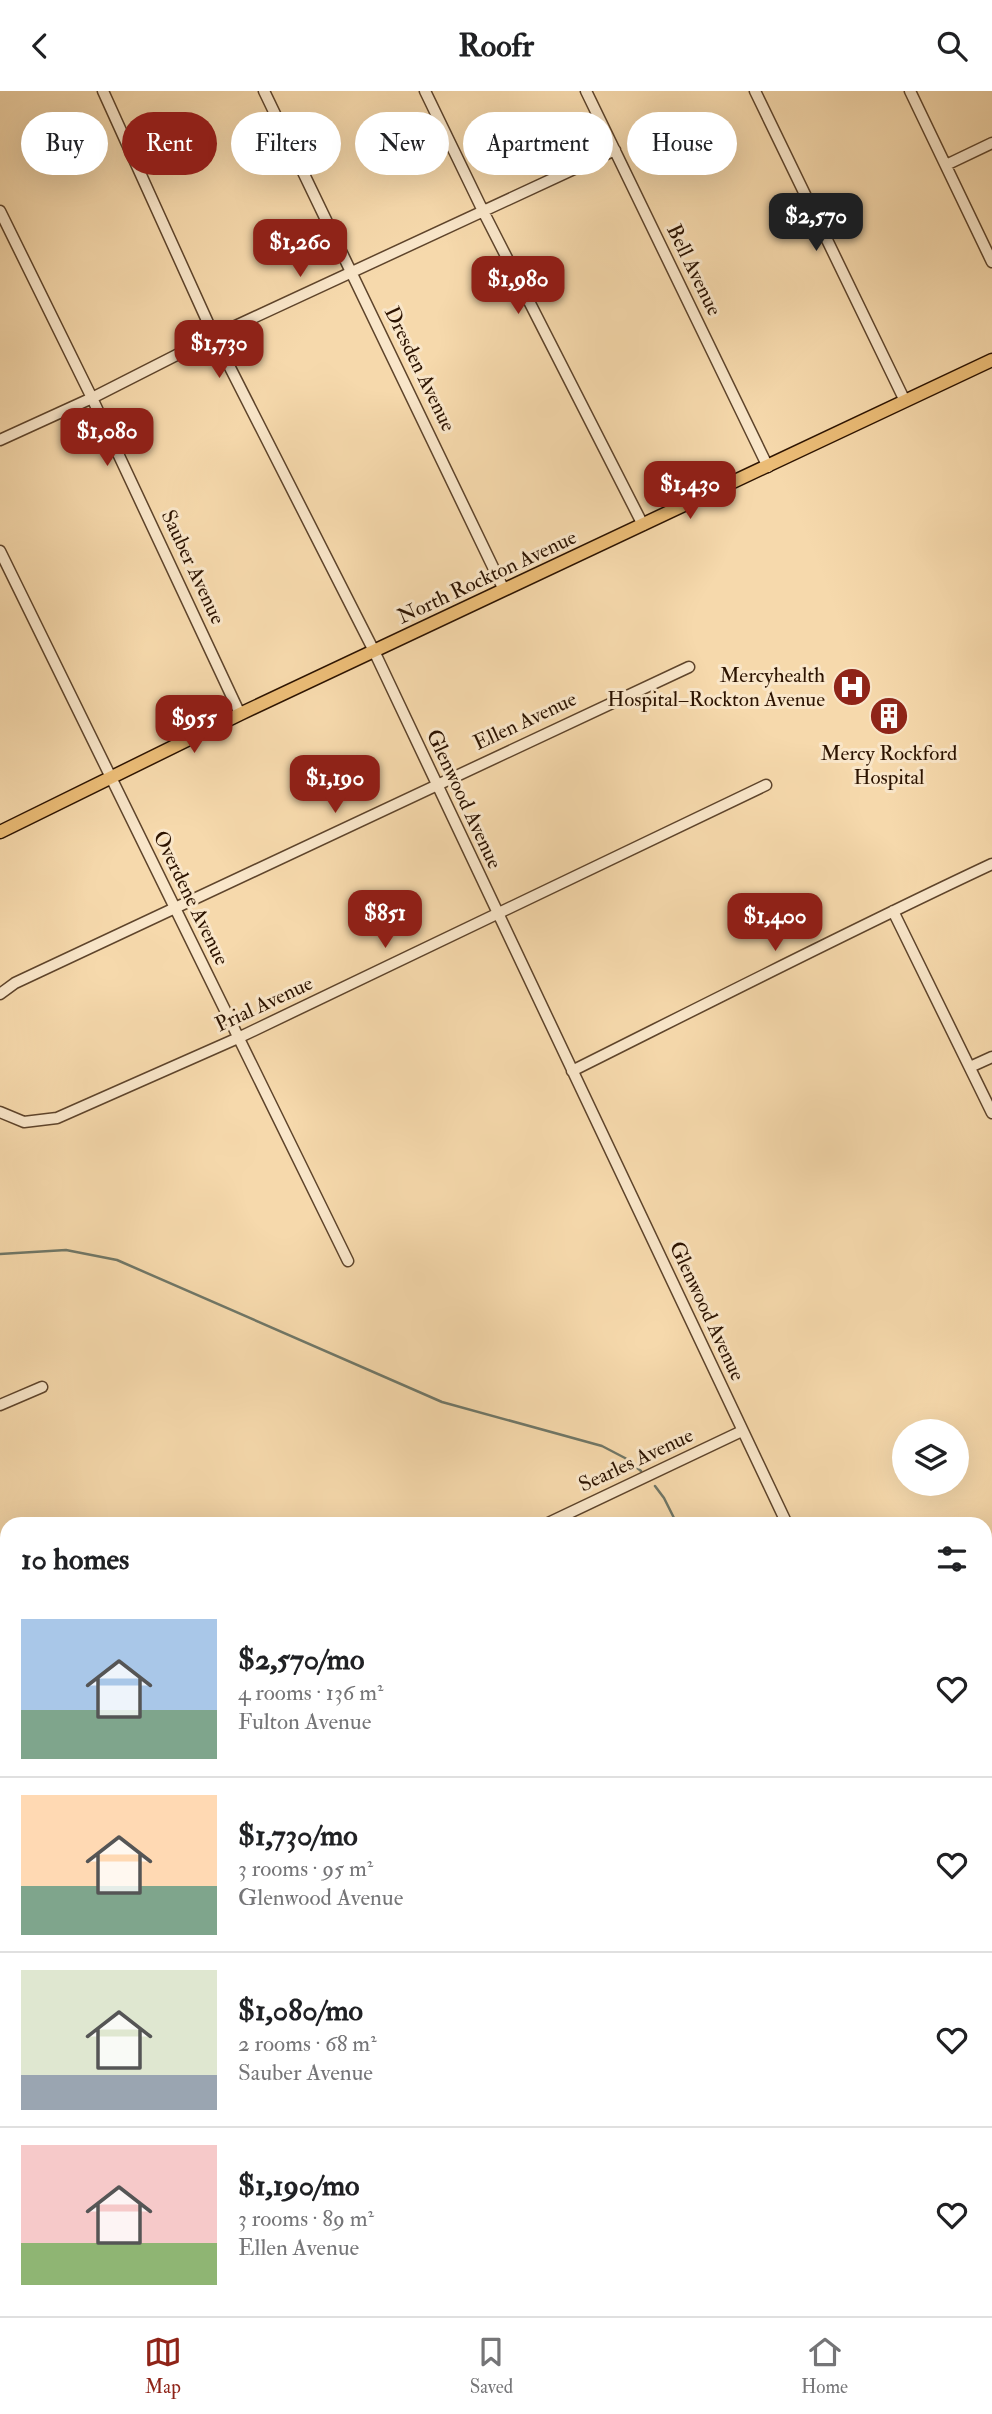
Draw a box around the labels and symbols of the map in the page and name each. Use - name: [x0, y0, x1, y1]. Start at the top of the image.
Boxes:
- pin: $2,570: [759, 193, 873, 253]
- pin: $1,260: [243, 219, 357, 279]
- street label: Bell Avenue: [660, 220, 728, 320]
- pin: $1,980: [461, 257, 575, 316]
- street label: Dresden Avenue: [378, 302, 462, 436]
- pin: $1,730: [162, 321, 276, 380]
- pin: $1,080: [50, 409, 164, 468]
- pin: $1,430: [633, 461, 747, 521]
- street label: Sauber Avenue: [155, 505, 231, 629]
- street label: North Rockton Avenue: [393, 524, 581, 630]
- place label: Mercyhealth Hospital–Rockton Avenue: [607, 662, 825, 713]
- hospital icon: Mercyhealth Hospital–Rockton Avenue: [831, 666, 873, 708]
- street label: Ellen Avenue: [469, 685, 581, 757]
- pin: $955: [153, 695, 235, 755]
- building icon: Mercy Rockford Hospital: [868, 695, 910, 737]
- street label: Glenwood Avenue: [420, 725, 508, 873]
- place label: Mercy Rockford Hospital: [821, 740, 958, 791]
- pin: $1,190: [278, 755, 392, 815]
- street label: Overdene Avenue: [147, 826, 235, 970]
- pin: $851: [344, 891, 426, 950]
- pin: $1,400: [718, 893, 832, 953]
- street label: Prial Avenue: [211, 970, 317, 1038]
- street label: Glenwood Avenue: [663, 1237, 751, 1385]
- street label: Searles Avenue: [574, 1422, 698, 1498]

